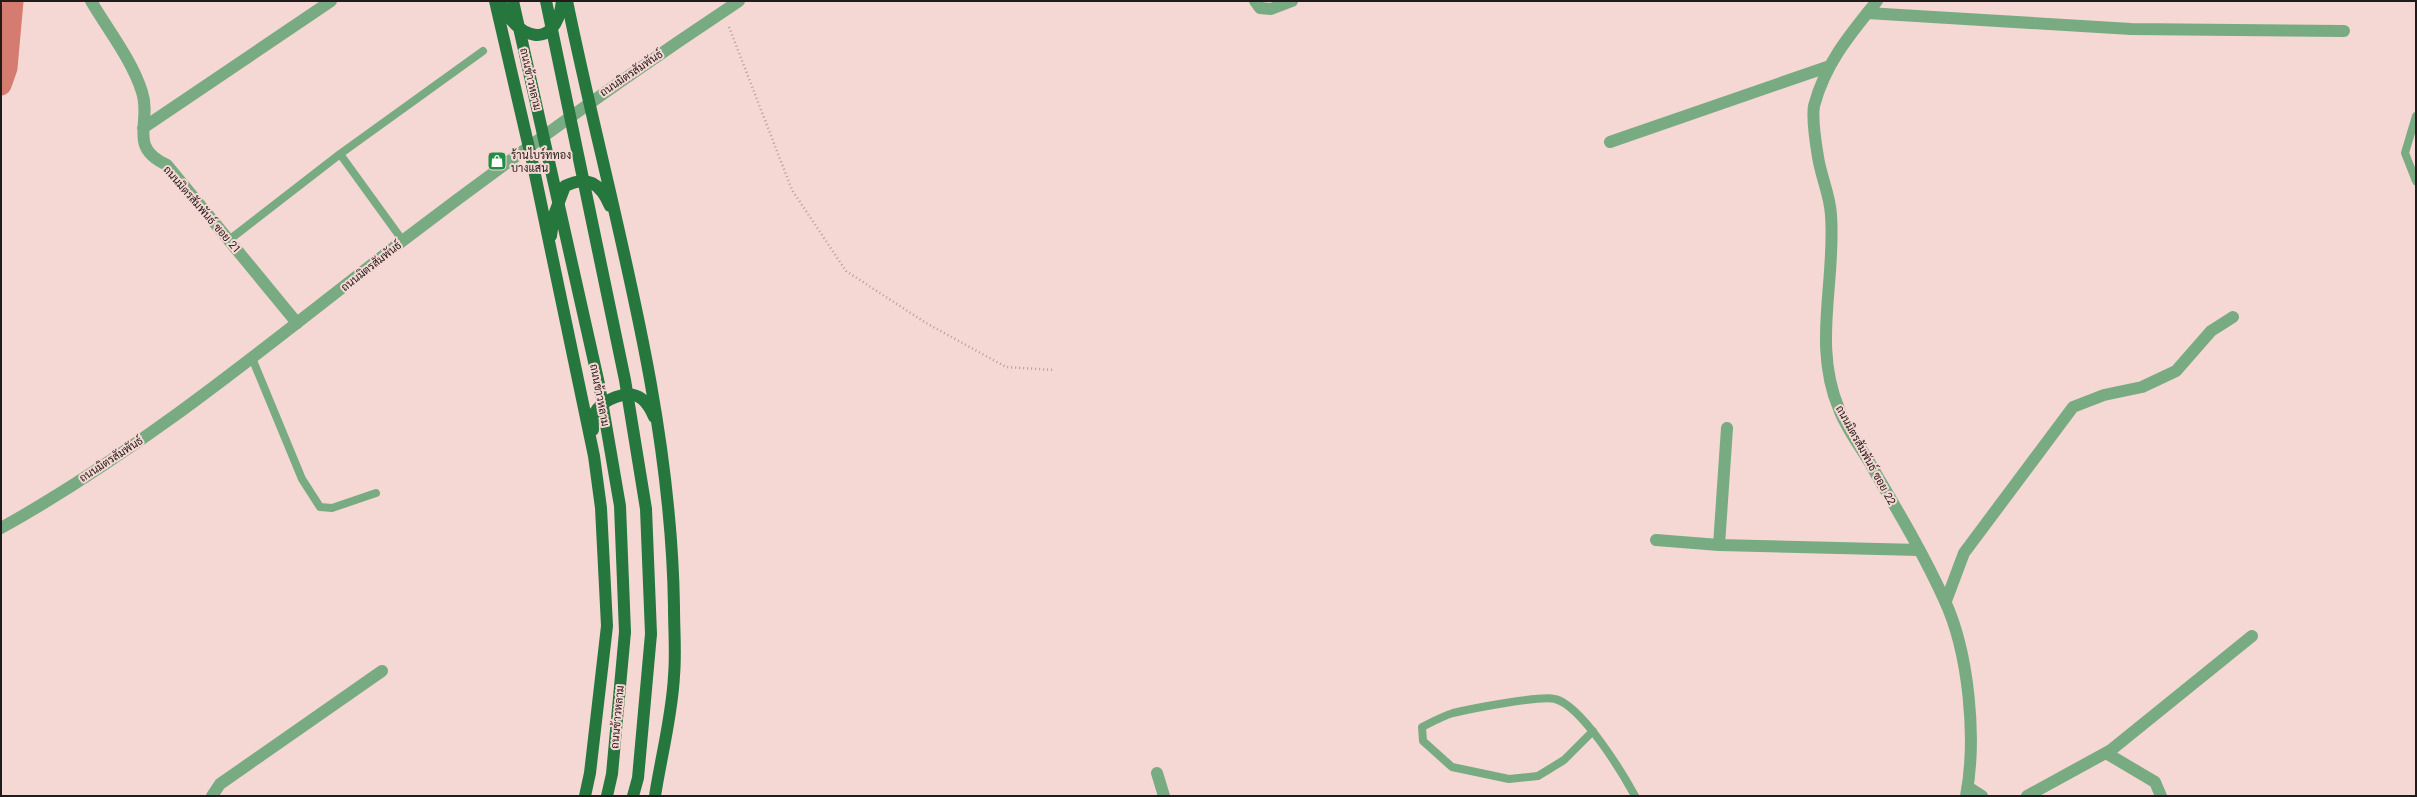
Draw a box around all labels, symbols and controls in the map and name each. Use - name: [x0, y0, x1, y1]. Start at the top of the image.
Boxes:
- street label: ถนนข้าวหลาม: [516, 46, 546, 112]
- street label: ถนนมิตรสัมพันธ์: [596, 46, 666, 100]
- place label: ร้านไบร์ททอง บางแสน: [511, 147, 571, 176]
- shop icon: ร้านไบร์ททอง บางแสน: [486, 150, 508, 172]
- street label: ถนนมิตรสัมพันธ์ ซอย 21: [160, 162, 244, 256]
- street label: ถนนมิตรสัมพันธ์: [337, 237, 405, 295]
- street label: ถนนข้าวหลาม: [586, 362, 614, 428]
- street label: ถนนมิตรสัมพันธ์ ซอย 22: [1832, 402, 1900, 508]
- street label: ถนนมิตรสัมพันธ์: [76, 432, 146, 486]
- street label: ถนนข้าวหลาม: [606, 685, 628, 749]

